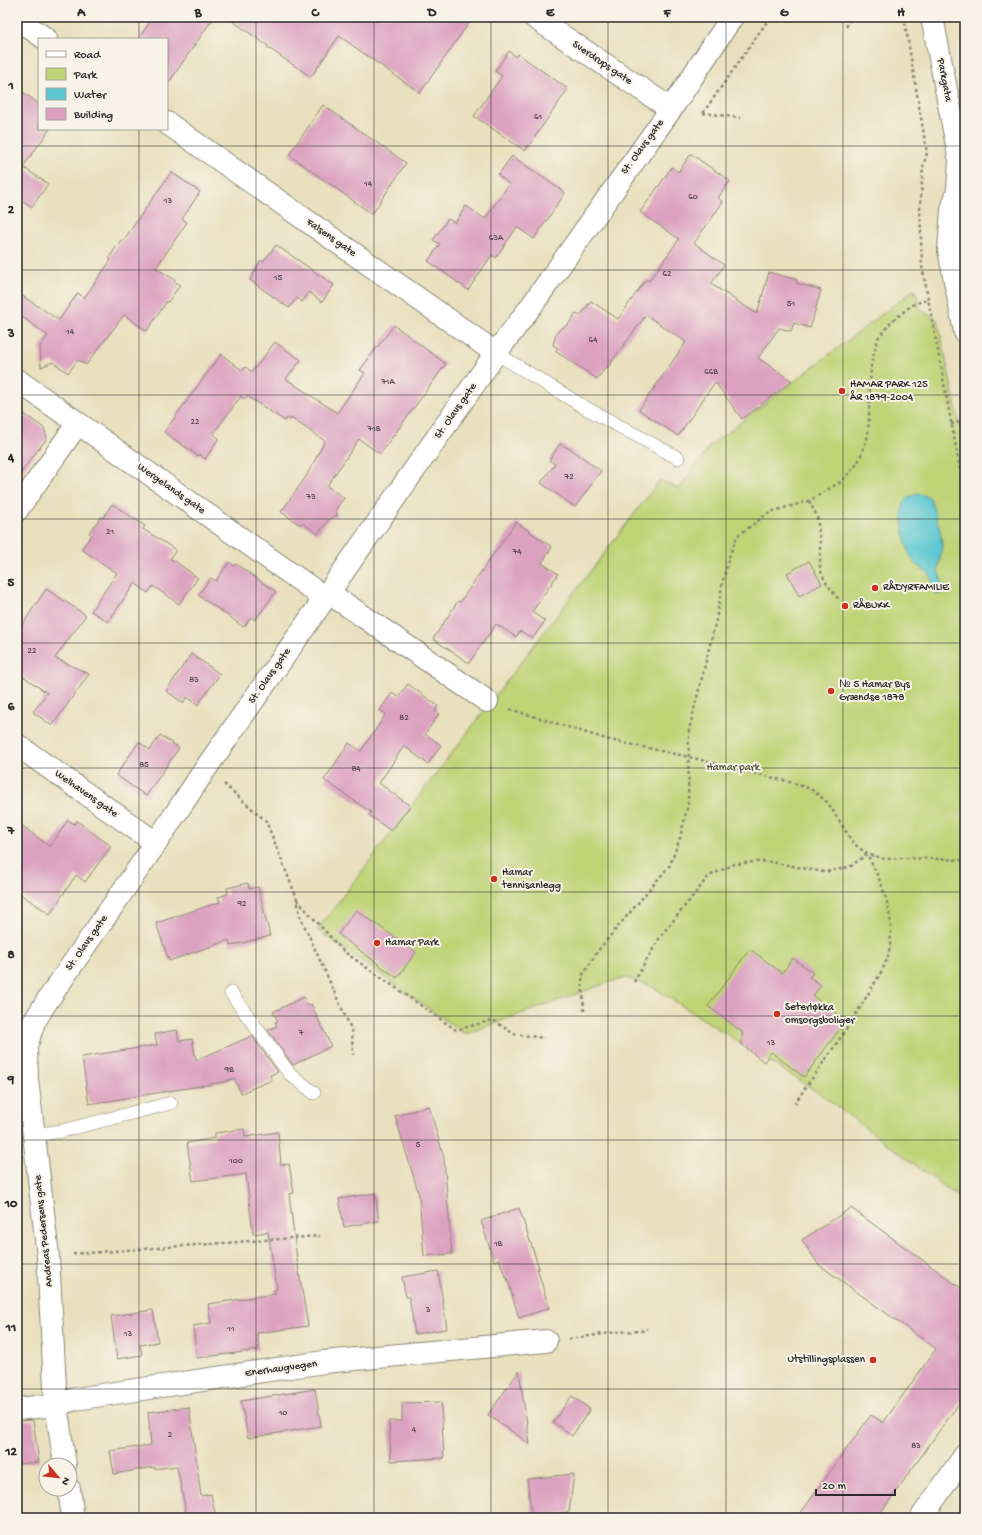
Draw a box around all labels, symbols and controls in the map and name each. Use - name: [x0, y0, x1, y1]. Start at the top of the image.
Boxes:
- text: A: [76, 6, 86, 21]
- text: B: [194, 6, 203, 21]
- text: C: [310, 6, 320, 21]
- text: D: [427, 6, 437, 21]
- text: E: [546, 6, 555, 21]
- text: F: [663, 6, 672, 21]
- text: G: [780, 6, 789, 21]
- text: H: [897, 6, 905, 21]
- legend: [38, 38, 168, 130]
- street label: Sverdrups gate: [570, 39, 634, 88]
- text: Road: [74, 49, 101, 63]
- street label: Parkgata: [934, 56, 954, 104]
- text: Park: [73, 69, 99, 83]
- text: 1: [7, 79, 14, 94]
- text: Water: [74, 89, 108, 103]
- text: Building: [73, 109, 113, 123]
- house number: 61: [534, 112, 542, 123]
- street label: St. Olavs gate: [619, 117, 667, 177]
- house number: 14: [363, 179, 373, 190]
- house number: 60: [688, 192, 698, 203]
- house number: 13: [163, 196, 172, 207]
- text: 2: [8, 203, 15, 218]
- street label: Falsens gate: [303, 216, 359, 260]
- house number: 63A: [489, 233, 504, 244]
- house number: 62: [663, 269, 672, 280]
- house number: 15: [273, 273, 282, 284]
- house number: 51: [787, 299, 796, 310]
- text: 3: [7, 327, 15, 342]
- house number: 14: [65, 327, 75, 338]
- house number: 64: [589, 335, 598, 346]
- house number: 66B: [704, 367, 718, 378]
- house number: 71A: [380, 377, 396, 388]
- place label: HAMAR PARK 125 ÅR 1879-2004: [850, 379, 928, 404]
- street label: St. Olavs gate: [432, 381, 480, 441]
- marker: HAMAR PARK 125 ÅR 1879-2004: [837, 386, 847, 396]
- house number: 22: [191, 417, 200, 428]
- house number: 71B: [367, 424, 381, 435]
- text: 4: [7, 451, 15, 466]
- street label: Wergelands gate: [135, 461, 208, 517]
- house number: 72: [563, 472, 574, 483]
- house number: 73: [305, 492, 316, 503]
- house number: 21: [106, 527, 114, 538]
- house number: 74: [512, 547, 522, 558]
- text: 5: [8, 576, 15, 591]
- place label: RÅDYRFAMILIE: [883, 580, 950, 594]
- marker: RÅDYRFAMILIE: [870, 583, 880, 593]
- place label: RÅBUKK: [853, 598, 891, 612]
- marker: RÅBUKK: [840, 601, 850, 611]
- house number: 22: [28, 646, 37, 657]
- street label: St. Olavs gate: [246, 646, 294, 706]
- house number: 83: [189, 675, 199, 686]
- place label: № 5 Hamar Bys Grændse 1878: [839, 679, 911, 704]
- marker: № 5 Hamar Bys Grændse 1878: [826, 686, 836, 696]
- text: 6: [8, 700, 15, 715]
- house number: 82: [399, 713, 409, 724]
- house number: 85: [139, 760, 149, 771]
- park label: Hamar park: [706, 762, 761, 774]
- house number: 84: [351, 764, 361, 775]
- street label: Welhavens gate: [52, 768, 120, 820]
- text: 7: [7, 824, 16, 839]
- place label: Hamar tennisanlegg: [501, 867, 561, 892]
- marker: Hamar tennisanlegg: [489, 874, 499, 884]
- house number: 92: [237, 899, 247, 910]
- street label: St. Olavs gate: [63, 913, 111, 973]
- place label: Hamar Park: [385, 937, 440, 949]
- marker: Hamar Park: [372, 938, 382, 948]
- text: 8: [7, 948, 15, 963]
- place label: Seterløkka omsorgsboliger: [785, 1002, 856, 1027]
- marker: Seterløkka omsorgsboliger: [772, 1009, 782, 1019]
- house number: 7: [298, 1028, 304, 1039]
- house number: 13: [766, 1038, 775, 1049]
- house number: 9B: [223, 1065, 234, 1076]
- text: 9: [7, 1073, 15, 1088]
- house number: 5: [416, 1140, 421, 1151]
- house number: 100: [228, 1156, 243, 1167]
- street label: Andreas Pedersens gate: [32, 1174, 56, 1288]
- text: 10: [4, 1197, 18, 1212]
- house number: 1B: [493, 1239, 503, 1250]
- house number: 3: [425, 1305, 431, 1316]
- text: 11: [5, 1321, 16, 1336]
- house number: 11: [226, 1324, 235, 1335]
- house number: 13: [123, 1329, 132, 1340]
- place label: Utstillingsplassen: [788, 1354, 866, 1366]
- marker: Utstillingsplassen: [868, 1355, 878, 1365]
- street label: Enerhaugvegen: [244, 1358, 319, 1380]
- house number: 10: [278, 1408, 287, 1419]
- house number: 4: [412, 1425, 417, 1436]
- house number: 2: [168, 1430, 173, 1441]
- house number: 83: [911, 1441, 921, 1452]
- text: 12: [4, 1445, 17, 1460]
- north arrow: [38, 1457, 78, 1497]
- scale bar: [816, 1471, 895, 1497]
- text: N: [58, 1475, 72, 1487]
- text: 20 m: [822, 1480, 847, 1494]

